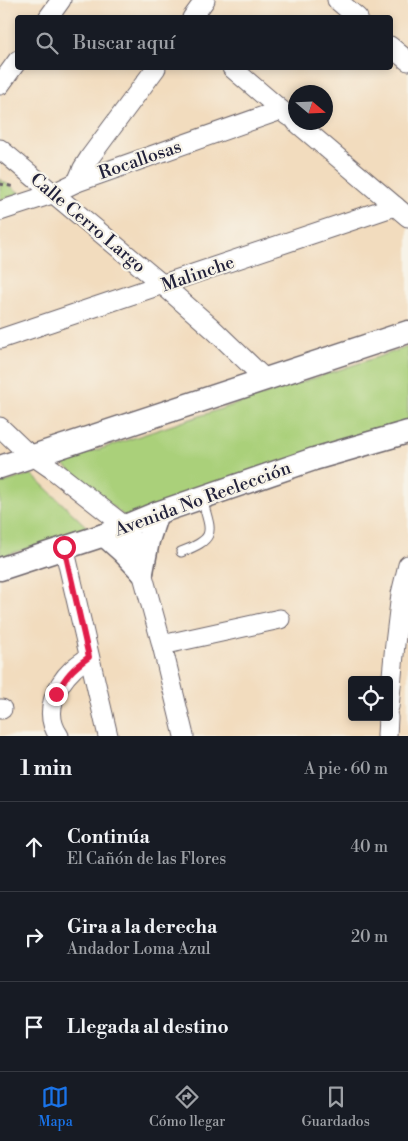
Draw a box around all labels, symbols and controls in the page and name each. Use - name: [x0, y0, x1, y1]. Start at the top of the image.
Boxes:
- search box: [15, 15, 393, 70]
- icon: search: [33, 29, 61, 57]
- text: Buscar aquí: [73, 31, 175, 55]
- north arrow: [288, 85, 333, 130]
- street label: Rocallosas: [95, 135, 185, 185]
- street label: Calle Cerro Largo: [25, 168, 151, 278]
- street label: Malinche: [158, 251, 238, 297]
- street label: Avenida No Reelección: [111, 456, 294, 542]
- route start: [53, 536, 76, 559]
- map controls: [348, 676, 393, 721]
- button: locate: [348, 676, 393, 721]
- route end: [45, 683, 68, 706]
- text: 1 min: [20, 756, 72, 782]
- text: A pie · 60 m: [304, 759, 388, 779]
- text: Continúa: [67, 825, 150, 849]
- icon: ahead: [20, 833, 48, 861]
- text: 40 m: [351, 837, 388, 857]
- text: El Cañón de las Flores: [67, 849, 226, 869]
- text: Gira a la derecha: [67, 915, 217, 939]
- icon: right: [20, 923, 48, 951]
- text: 20 m: [351, 927, 388, 947]
- text: Andador Loma Azul: [67, 939, 211, 959]
- icon: arrive: [20, 1013, 48, 1041]
- text: Llegada al destino: [67, 1015, 229, 1039]
- tab: Mapa: [38, 1083, 73, 1131]
- tab: Cómo llegar: [149, 1083, 225, 1131]
- tab: Guardados: [302, 1083, 370, 1131]

